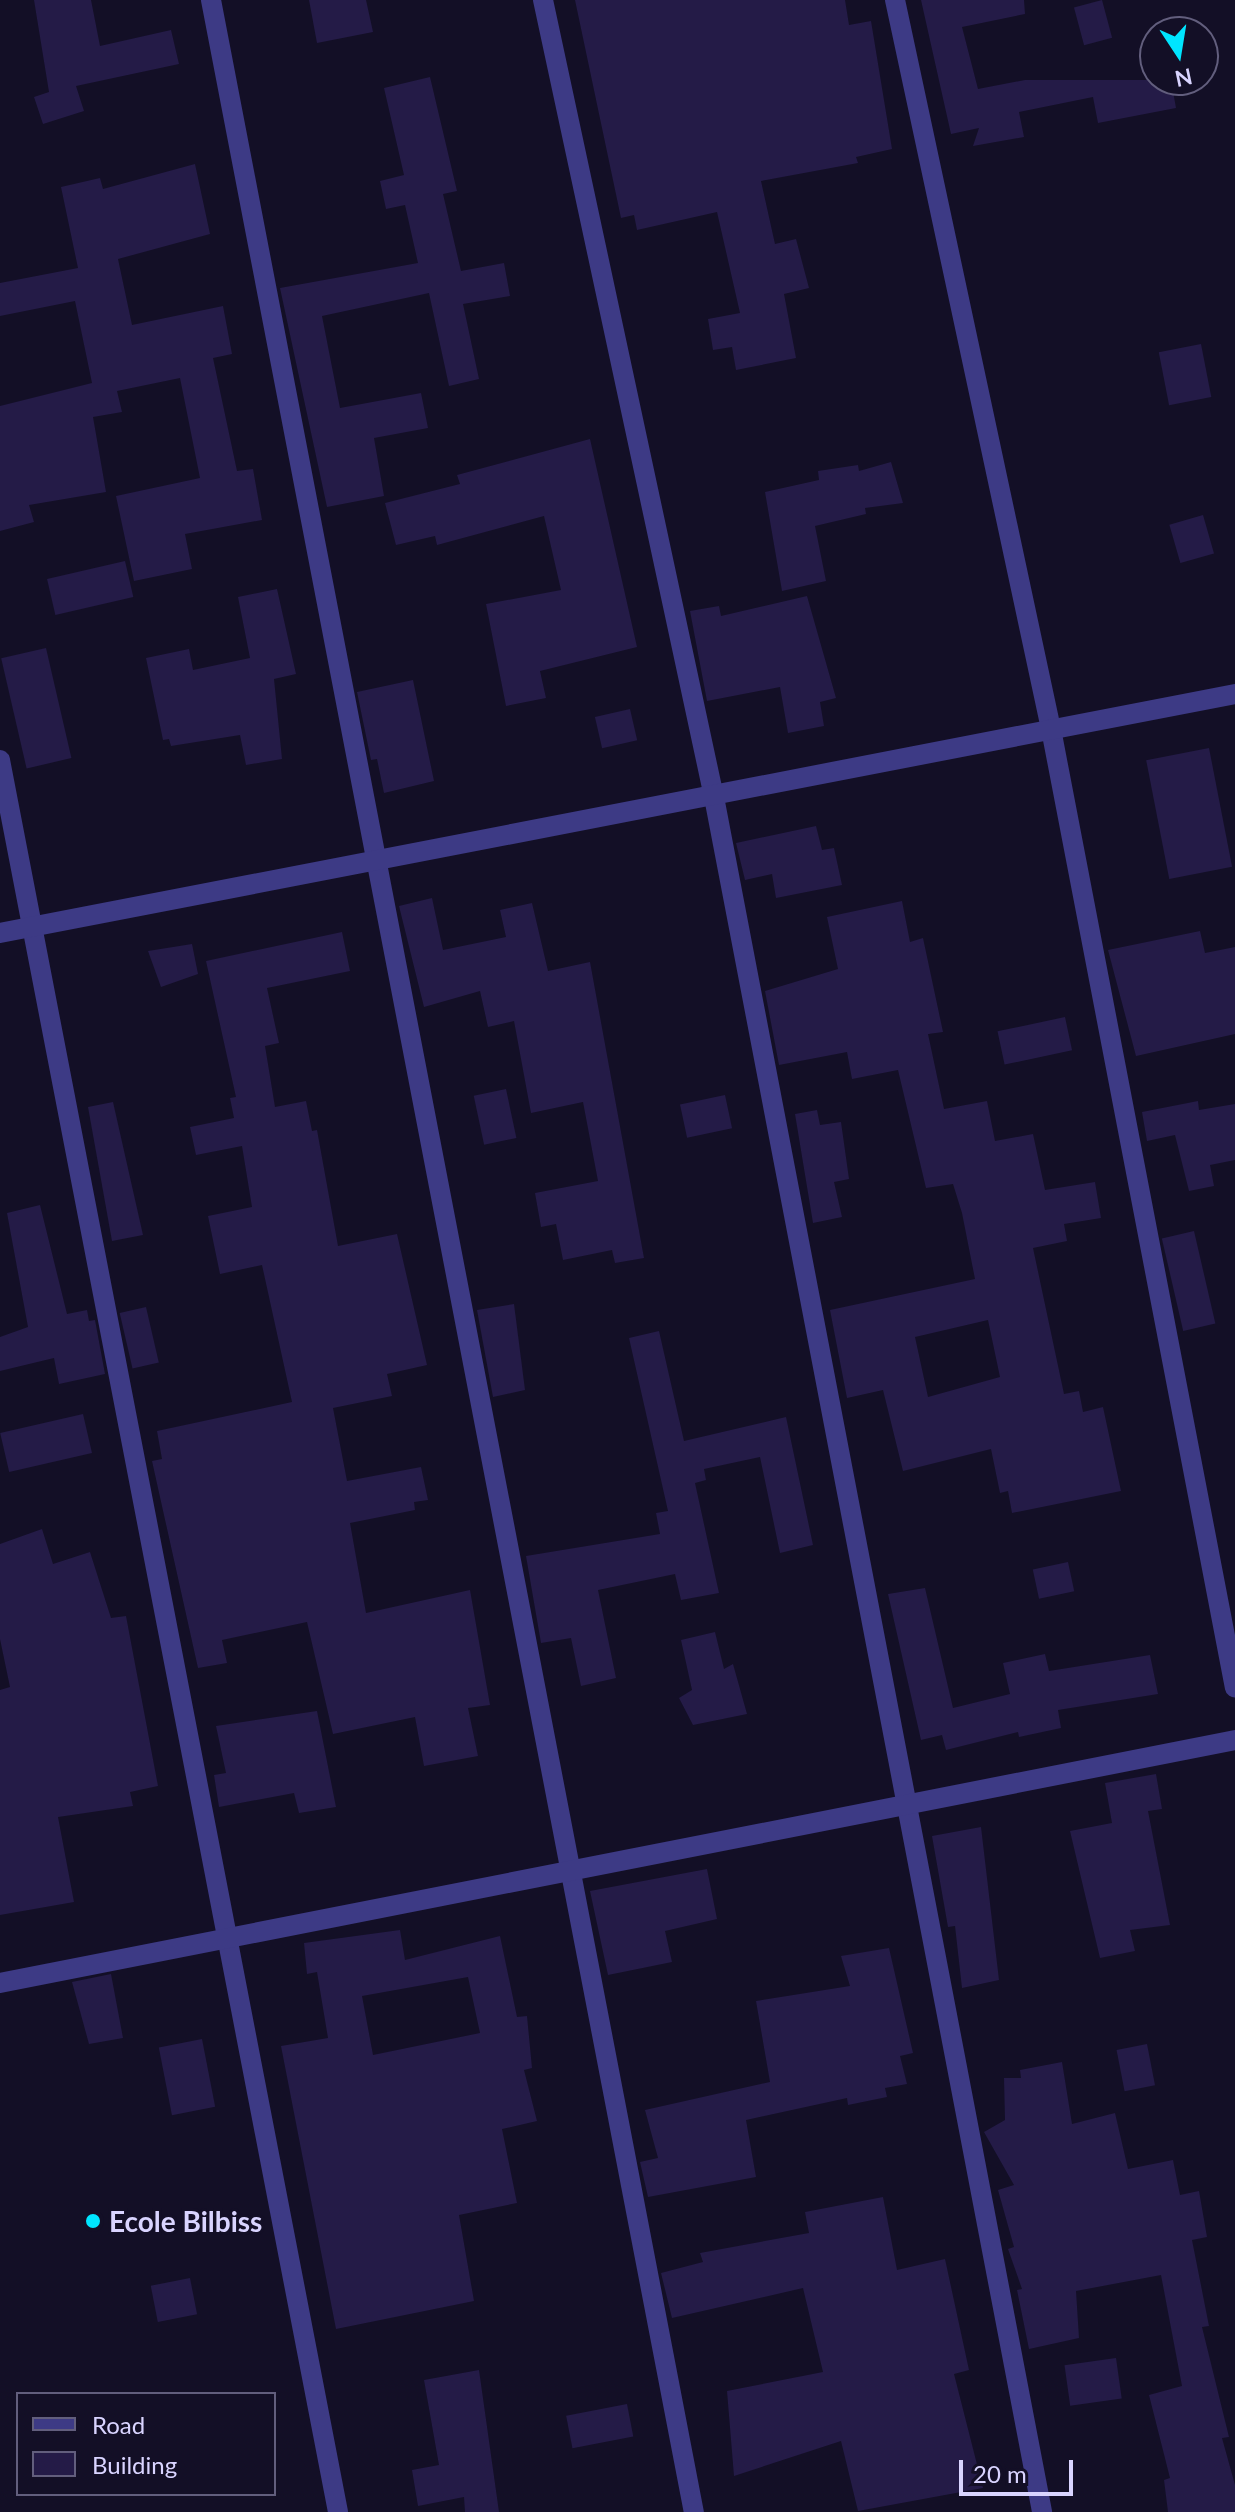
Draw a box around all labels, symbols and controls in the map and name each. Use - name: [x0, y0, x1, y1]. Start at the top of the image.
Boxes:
- north arrow: [1139, 16, 1219, 96]
- text: N: [1173, 63, 1195, 93]
- place label: Ecole Bilbiss: [109, 2204, 262, 2238]
- marker: Ecole Bilbiss: [84, 2212, 102, 2230]
- legend: [16, 2392, 276, 2496]
- text: Road: [92, 2410, 145, 2439]
- scale bar: [963, 2444, 1077, 2494]
- text: Building: [92, 2450, 177, 2479]
- text: 20 m: [973, 2459, 1027, 2488]

